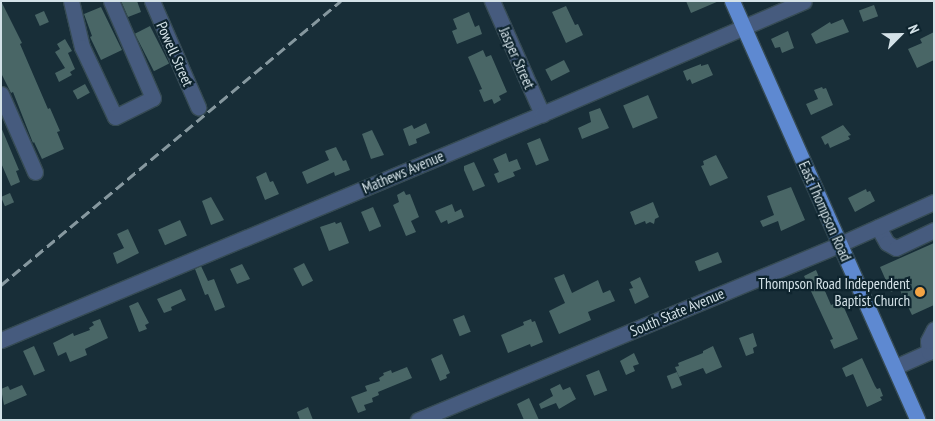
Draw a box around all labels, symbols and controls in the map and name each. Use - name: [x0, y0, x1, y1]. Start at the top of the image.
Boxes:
- north arrow: [875, 10, 925, 60]
- street label: Powell Street: [153, 19, 197, 89]
- text: N: [904, 22, 924, 36]
- street label: Jasper Street: [495, 24, 539, 92]
- street label: Mathews Avenue: [359, 147, 447, 197]
- street label: East Thompson Road: [795, 158, 855, 264]
- place label: Thompson Road Independent Baptist Church: [758, 274, 910, 309]
- street label: South State Avenue: [627, 284, 727, 340]
- marker: Thompson Road Independent Baptist Church: [914, 286, 926, 298]

